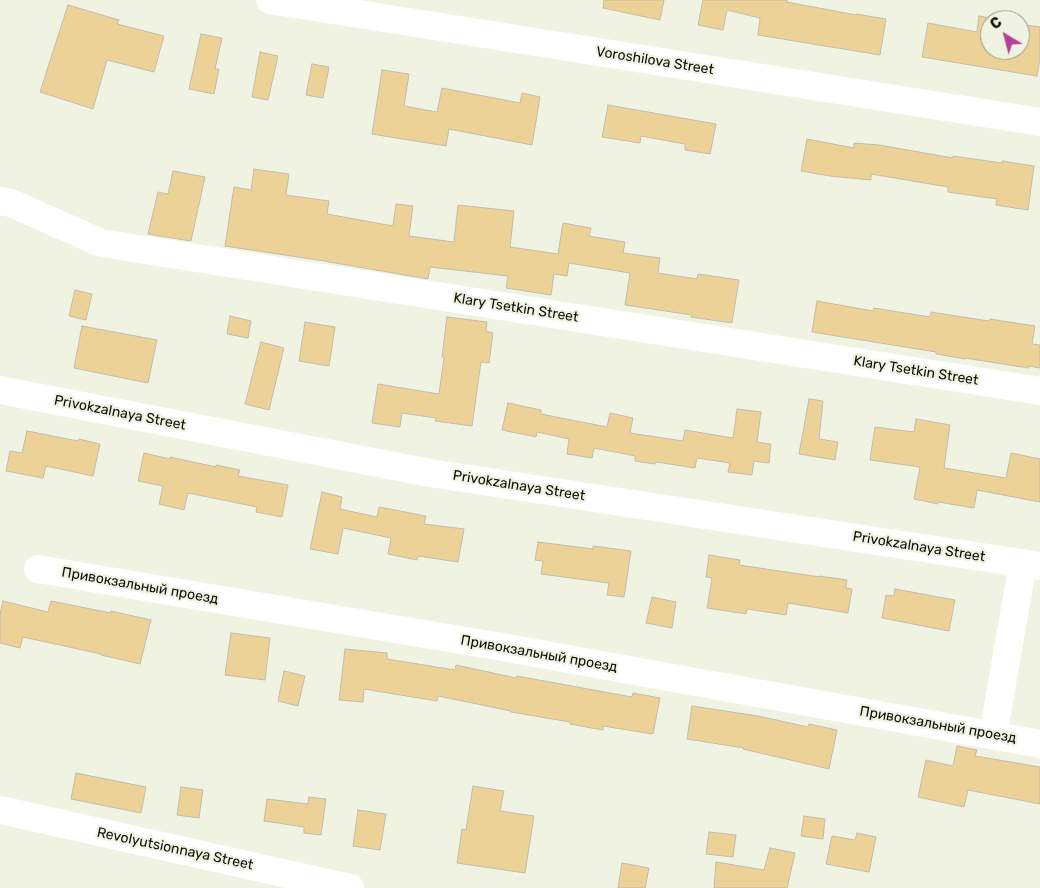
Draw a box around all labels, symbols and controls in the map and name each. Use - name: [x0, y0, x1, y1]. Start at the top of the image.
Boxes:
- north arrow: [980, 10, 1030, 60]
- text: С: [987, 14, 1005, 33]
- street label: Voroshilova Street: [595, 43, 715, 79]
- street label: Klary Tsetkin Street: [452, 290, 580, 326]
- street label: Klary Tsetkin Street: [852, 353, 980, 389]
- street label: Privokzalnaya Street: [53, 392, 187, 434]
- street label: Privokzalnaya Street: [452, 467, 586, 505]
- street label: Privokzalnaya Street: [852, 528, 986, 566]
- street label: Привокзальный проезд: [60, 564, 220, 608]
- street label: Привокзальный проезд: [459, 632, 619, 676]
- street label: Привокзальный проезд: [858, 703, 1018, 747]
- street label: Revolyutsionnaya Street: [95, 824, 255, 874]

